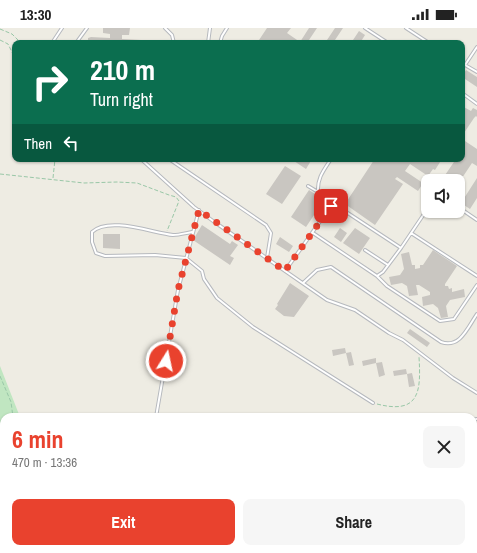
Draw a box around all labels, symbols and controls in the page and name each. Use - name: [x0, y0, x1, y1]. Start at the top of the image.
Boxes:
- text: 13:30: [20, 4, 51, 25]
- text: 210 m: [90, 51, 155, 89]
- icon: right: [24, 56, 76, 108]
- text: Turn right: [90, 87, 153, 112]
- icon: left: [60, 132, 82, 154]
- text: Then: [24, 133, 52, 154]
- map controls: [421, 174, 465, 218]
- button: sound: [421, 174, 465, 218]
- pin: [314, 189, 348, 223]
- icon: arrive: [320, 195, 342, 217]
- position arrow: [145, 340, 187, 382]
- text: 6 min: [12, 423, 63, 455]
- button: close: [423, 426, 465, 468]
- text: 470 m · 13:36: [12, 454, 77, 471]
- button: Exit: [12, 499, 235, 545]
- button: Share: [243, 499, 465, 545]

